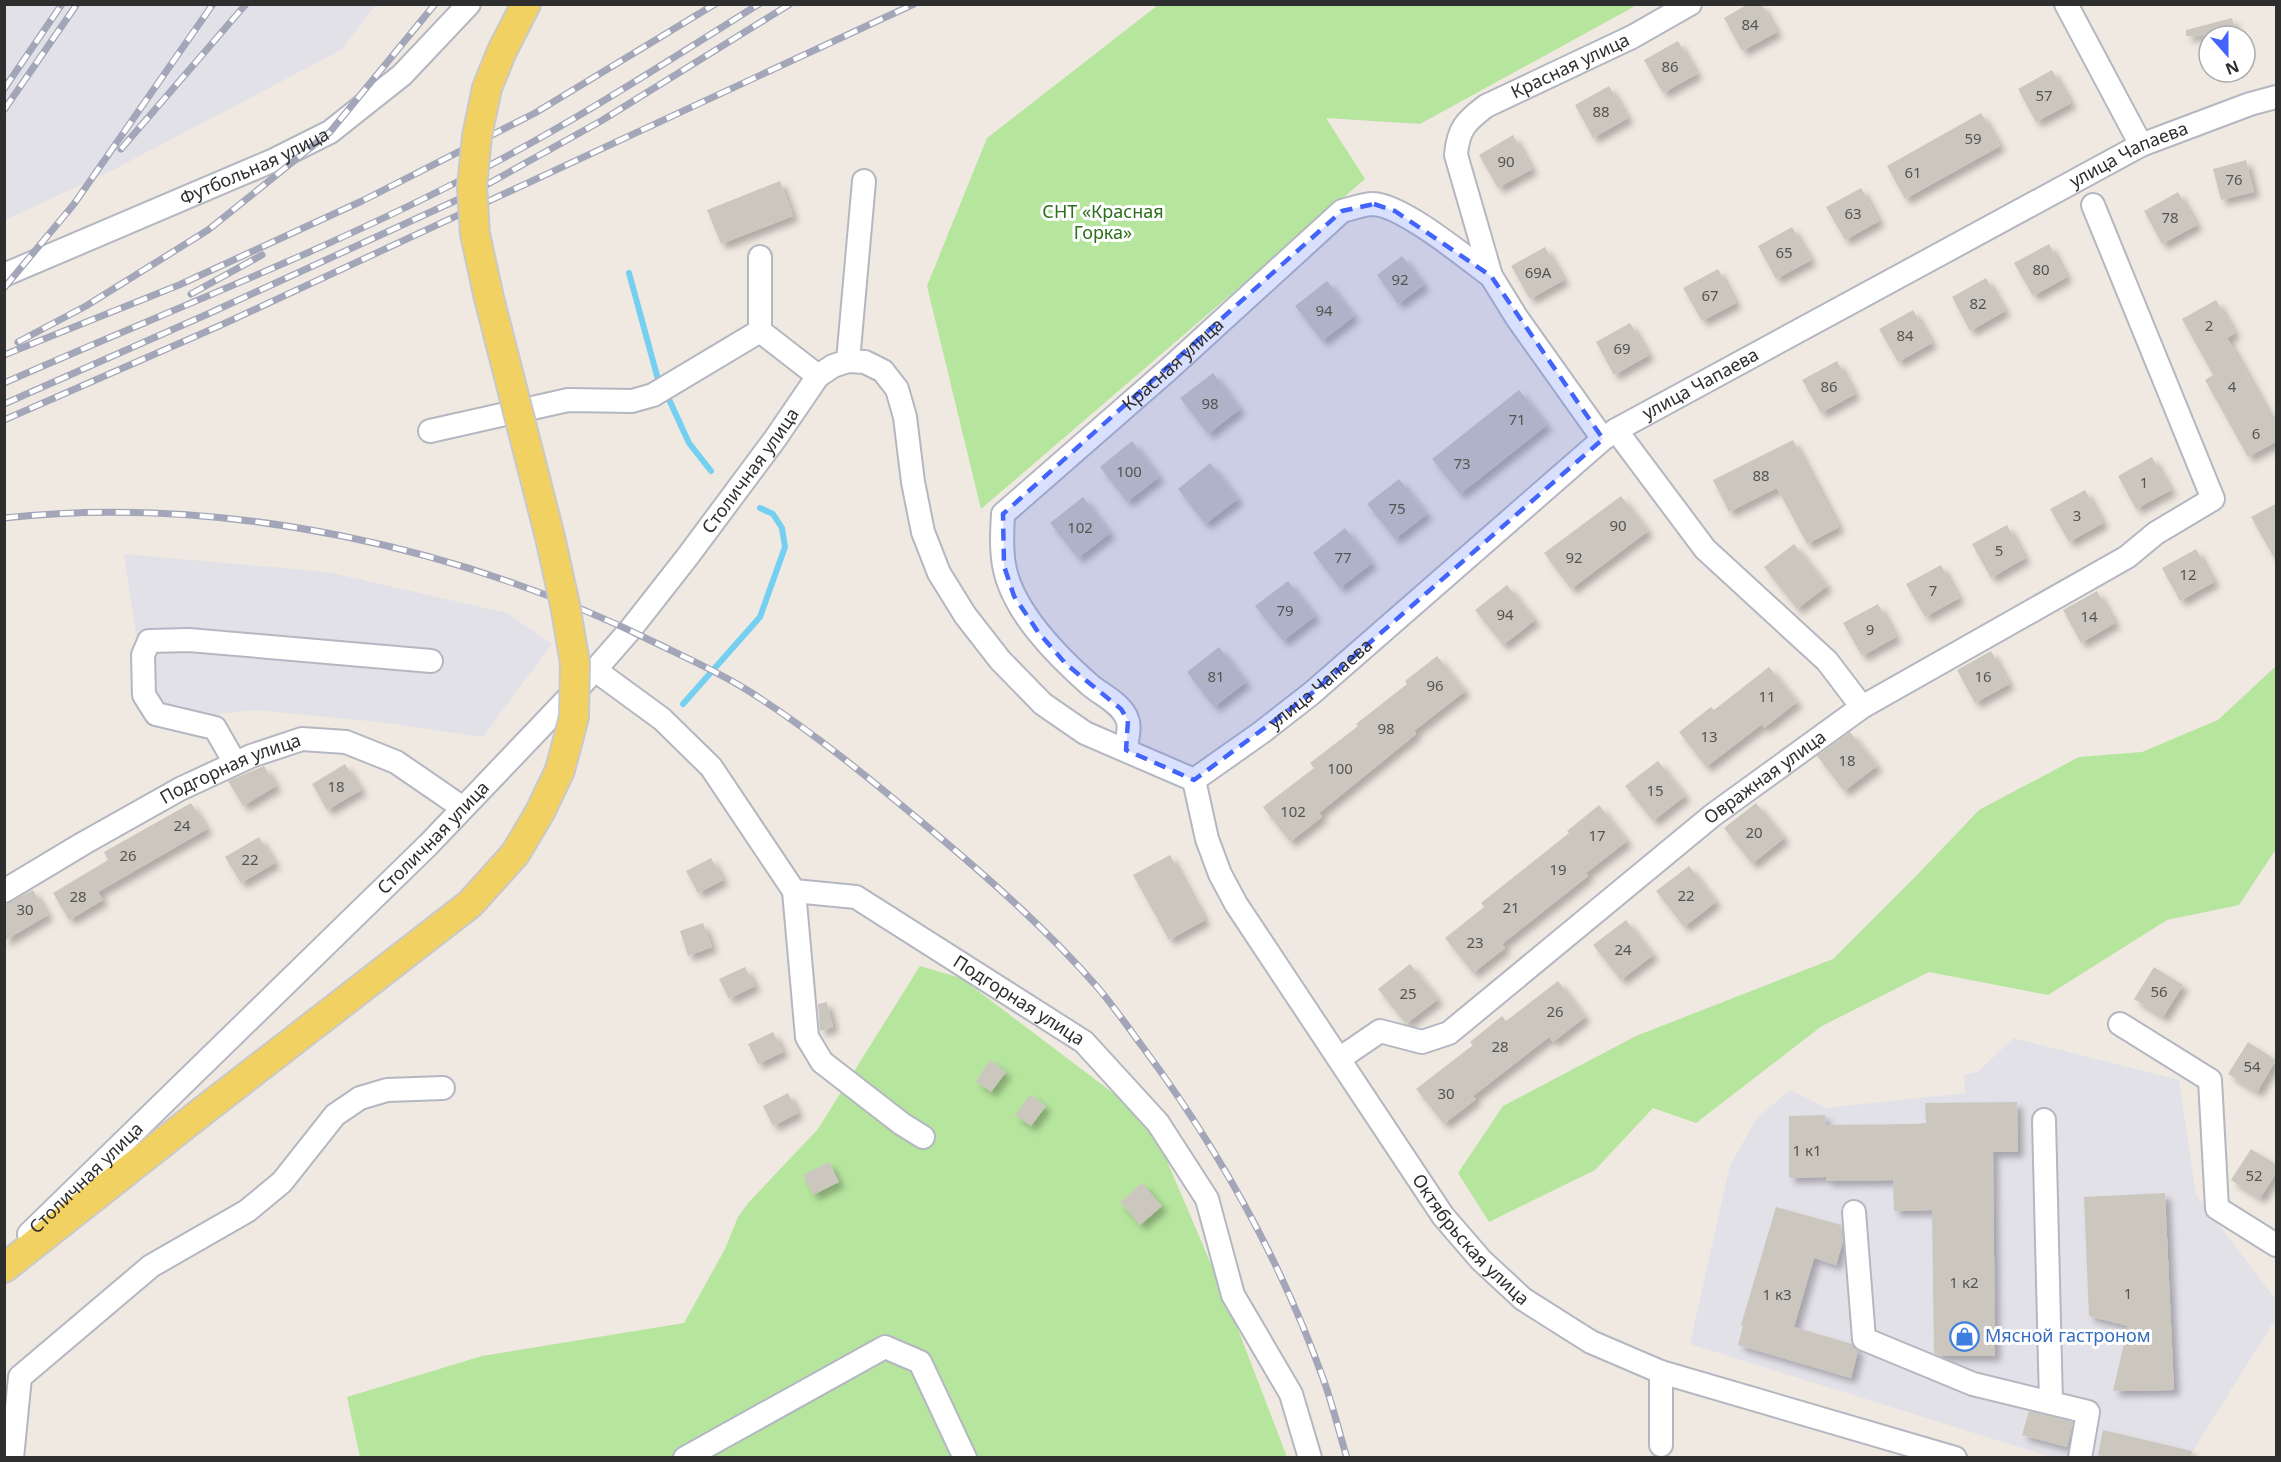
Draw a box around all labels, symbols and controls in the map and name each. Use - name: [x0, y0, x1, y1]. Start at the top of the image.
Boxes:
- house number: 84: [1741, 14, 1759, 34]
- north arrow: [2197, 24, 2257, 84]
- street label: Красная улица: [1507, 27, 1633, 104]
- text: N: [2222, 55, 2242, 81]
- house number: 86: [1661, 56, 1679, 76]
- house number: 57: [2035, 85, 2053, 105]
- house number: 88: [1592, 101, 1610, 121]
- street label: улица Чапаева: [2065, 115, 2191, 193]
- street label: Футбольная улица: [176, 121, 333, 210]
- house number: 59: [1964, 128, 1982, 148]
- house number: 90: [1497, 151, 1515, 171]
- house number: 61: [1904, 162, 1922, 182]
- house number: 76: [2225, 169, 2243, 189]
- park label: СНТ «Красная Горка»: [1042, 199, 1164, 244]
- house number: 63: [1844, 203, 1862, 223]
- house number: 78: [2161, 207, 2179, 227]
- house number: 65: [1775, 242, 1793, 262]
- house number: 80: [2032, 259, 2050, 279]
- house number: 69А: [1525, 262, 1552, 282]
- house number: 92: [1391, 269, 1409, 289]
- house number: 67: [1701, 285, 1719, 305]
- house number: 82: [1969, 293, 1987, 313]
- house number: 94: [1315, 300, 1333, 320]
- street label: Красная улица: [1117, 312, 1228, 416]
- house number: 2: [2205, 315, 2213, 335]
- house number: 84: [1896, 325, 1914, 345]
- house number: 69: [1613, 338, 1631, 358]
- street label: улица Чапаева: [1638, 342, 1763, 424]
- house number: 86: [1820, 376, 1838, 396]
- house number: 4: [2228, 376, 2237, 396]
- house number: 98: [1201, 393, 1219, 413]
- street label: Столичная улица: [696, 403, 804, 538]
- house number: 71: [1508, 409, 1526, 429]
- house number: 6: [2252, 423, 2260, 443]
- house number: 73: [1453, 453, 1471, 473]
- house number: 100: [1116, 461, 1142, 481]
- house number: 88: [1752, 465, 1770, 485]
- house number: 1: [2140, 472, 2148, 492]
- house number: 75: [1388, 498, 1406, 518]
- house number: 3: [2073, 505, 2081, 525]
- house number: 90: [1609, 515, 1627, 535]
- house number: 102: [1067, 517, 1093, 537]
- house number: 5: [1995, 540, 2003, 560]
- house number: 77: [1334, 547, 1352, 567]
- house number: 92: [1565, 547, 1583, 567]
- house number: 12: [2179, 564, 2197, 584]
- house number: 7: [1929, 580, 1937, 600]
- house number: 79: [1276, 600, 1294, 620]
- house number: 94: [1496, 604, 1514, 624]
- house number: 14: [2080, 606, 2098, 626]
- house number: 9: [1866, 619, 1874, 639]
- street label: улица Чапаева: [1263, 633, 1377, 734]
- house number: 81: [1207, 666, 1225, 686]
- house number: 16: [1974, 666, 1992, 686]
- house number: 96: [1426, 675, 1444, 695]
- house number: 11: [1758, 686, 1776, 706]
- house number: 98: [1377, 718, 1395, 738]
- street label: Овражная улица: [1698, 724, 1830, 829]
- house number: 13: [1700, 726, 1718, 746]
- street label: Подгорная улица: [155, 727, 304, 809]
- house number: 18: [1838, 750, 1856, 770]
- house number: 100: [1327, 758, 1353, 778]
- street label: Столичная улица: [371, 775, 494, 899]
- house number: 18: [327, 776, 345, 796]
- house number: 15: [1646, 780, 1664, 800]
- house number: 102: [1280, 801, 1306, 821]
- house number: 24: [173, 815, 191, 835]
- house number: 20: [1745, 822, 1763, 842]
- house number: 17: [1588, 825, 1606, 845]
- house number: 26: [119, 845, 137, 865]
- house number: 22: [241, 849, 259, 869]
- house number: 19: [1549, 859, 1567, 879]
- house number: 22: [1677, 885, 1695, 905]
- house number: 28: [69, 886, 87, 906]
- house number: 21: [1502, 897, 1520, 917]
- house number: 30: [16, 899, 34, 919]
- house number: 23: [1466, 932, 1484, 952]
- house number: 24: [1614, 939, 1632, 959]
- street label: Подгорная улица: [949, 949, 1090, 1050]
- house number: 56: [2150, 981, 2168, 1001]
- house number: 25: [1399, 983, 1417, 1003]
- house number: 26: [1546, 1001, 1564, 1021]
- house number: 28: [1491, 1036, 1509, 1056]
- house number: 54: [2243, 1056, 2261, 1076]
- house number: 30: [1437, 1083, 1455, 1103]
- street label: Столичная улица: [23, 1116, 148, 1238]
- house number: 1 к1: [1792, 1140, 1822, 1160]
- house number: 52: [2245, 1165, 2263, 1185]
- street label: Октябрьская улица: [1407, 1169, 1535, 1310]
- house number: 1 к2: [1949, 1272, 1979, 1292]
- house number: 1: [2124, 1283, 2132, 1303]
- house number: 1 к3: [1762, 1284, 1792, 1304]
- shop icon: Мясной гастроном: [1948, 1320, 1980, 1352]
- place label: Мясной гастроном: [1985, 1323, 2151, 1347]

